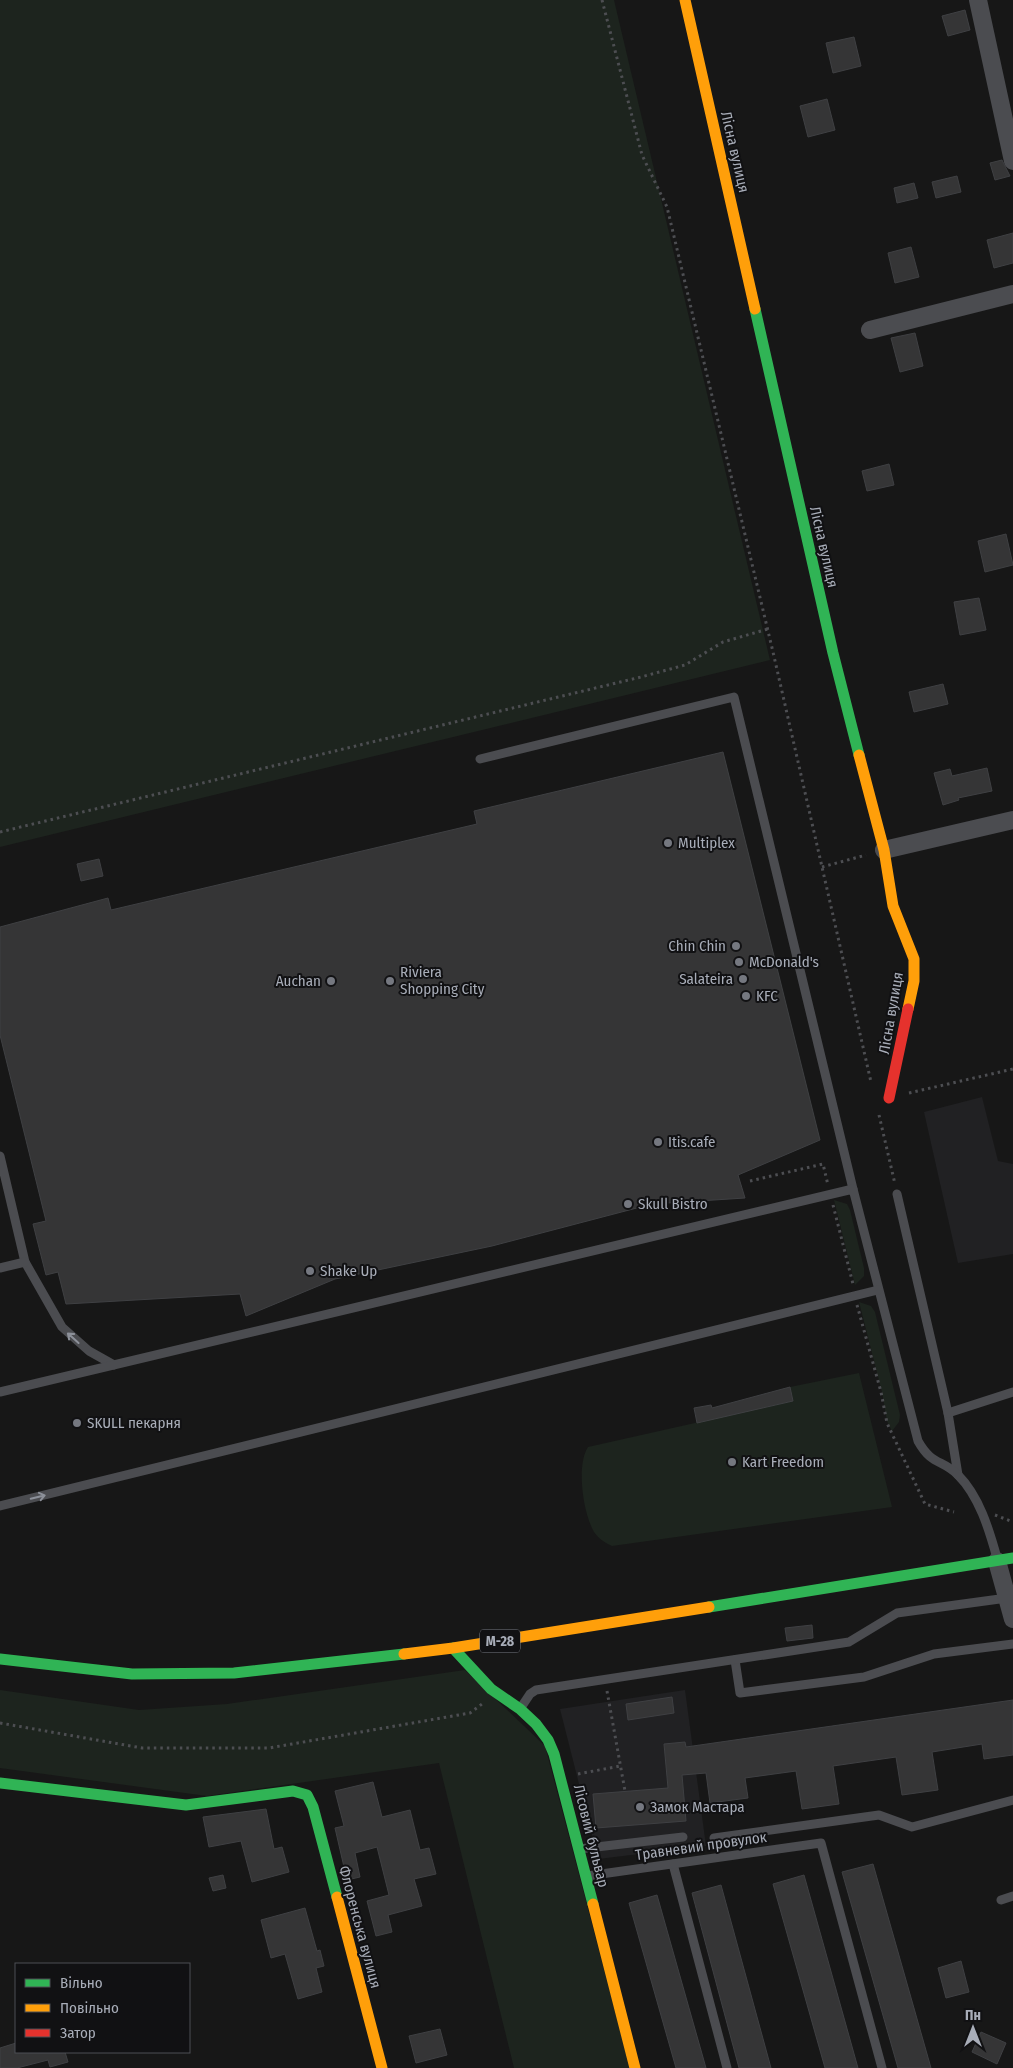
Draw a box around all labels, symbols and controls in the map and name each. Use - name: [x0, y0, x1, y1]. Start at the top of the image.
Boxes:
- street label: Лісна вулиця: [717, 110, 753, 194]
- street label: Лісна вулиця: [806, 505, 842, 589]
- place label: Multiplex: [678, 834, 735, 852]
- marker: Multiplex: [662, 837, 674, 849]
- place label: Chin Chin: [668, 937, 726, 955]
- marker: Chin Chin: [730, 940, 742, 952]
- place label: McDonald's: [749, 953, 819, 971]
- marker: McDonald's: [733, 956, 745, 968]
- place label: Riviera Shopping City: [400, 963, 485, 998]
- place label: Salateira: [679, 970, 733, 988]
- street label: Лісна вулиця: [875, 971, 907, 1055]
- place label: Auchan: [276, 972, 321, 990]
- marker: Salateira: [737, 973, 749, 985]
- marker: Auchan: [325, 975, 337, 987]
- marker: Riviera Shopping City: [384, 975, 396, 987]
- place label: KFC: [756, 987, 778, 1005]
- marker: KFC: [740, 990, 752, 1002]
- place label: Itis.cafe: [668, 1133, 716, 1151]
- marker: Itis.cafe: [652, 1136, 664, 1148]
- place label: Skull Bistro: [638, 1195, 708, 1213]
- marker: Skull Bistro: [622, 1198, 634, 1210]
- place label: Shake Up: [320, 1262, 377, 1280]
- marker: Shake Up: [304, 1265, 316, 1277]
- one-way arrow: [67, 1332, 80, 1344]
- place label: SKULL пекарня: [87, 1414, 181, 1432]
- marker: SKULL пекарня: [71, 1417, 83, 1429]
- place label: Kart Freedom: [742, 1453, 824, 1471]
- marker: Kart Freedom: [726, 1456, 738, 1468]
- one-way arrow: [29, 1492, 45, 1501]
- road number: М-28: [480, 1630, 520, 1652]
- street label: Лісовий бульвар: [570, 1783, 612, 1889]
- place label: Замок Мастара: [650, 1798, 745, 1816]
- marker: Замок Мастара: [634, 1801, 646, 1813]
- street label: Травневий провулок: [634, 1828, 768, 1864]
- street label: Флоренська вулиця: [335, 1864, 385, 1990]
- legend: [15, 1963, 190, 2053]
- text: Вільно: [60, 1974, 103, 1992]
- text: Повільно: [60, 1999, 119, 2017]
- north arrow: [948, 2003, 998, 2053]
- text: Пн: [965, 2007, 981, 2024]
- text: Затор: [60, 2024, 96, 2042]

